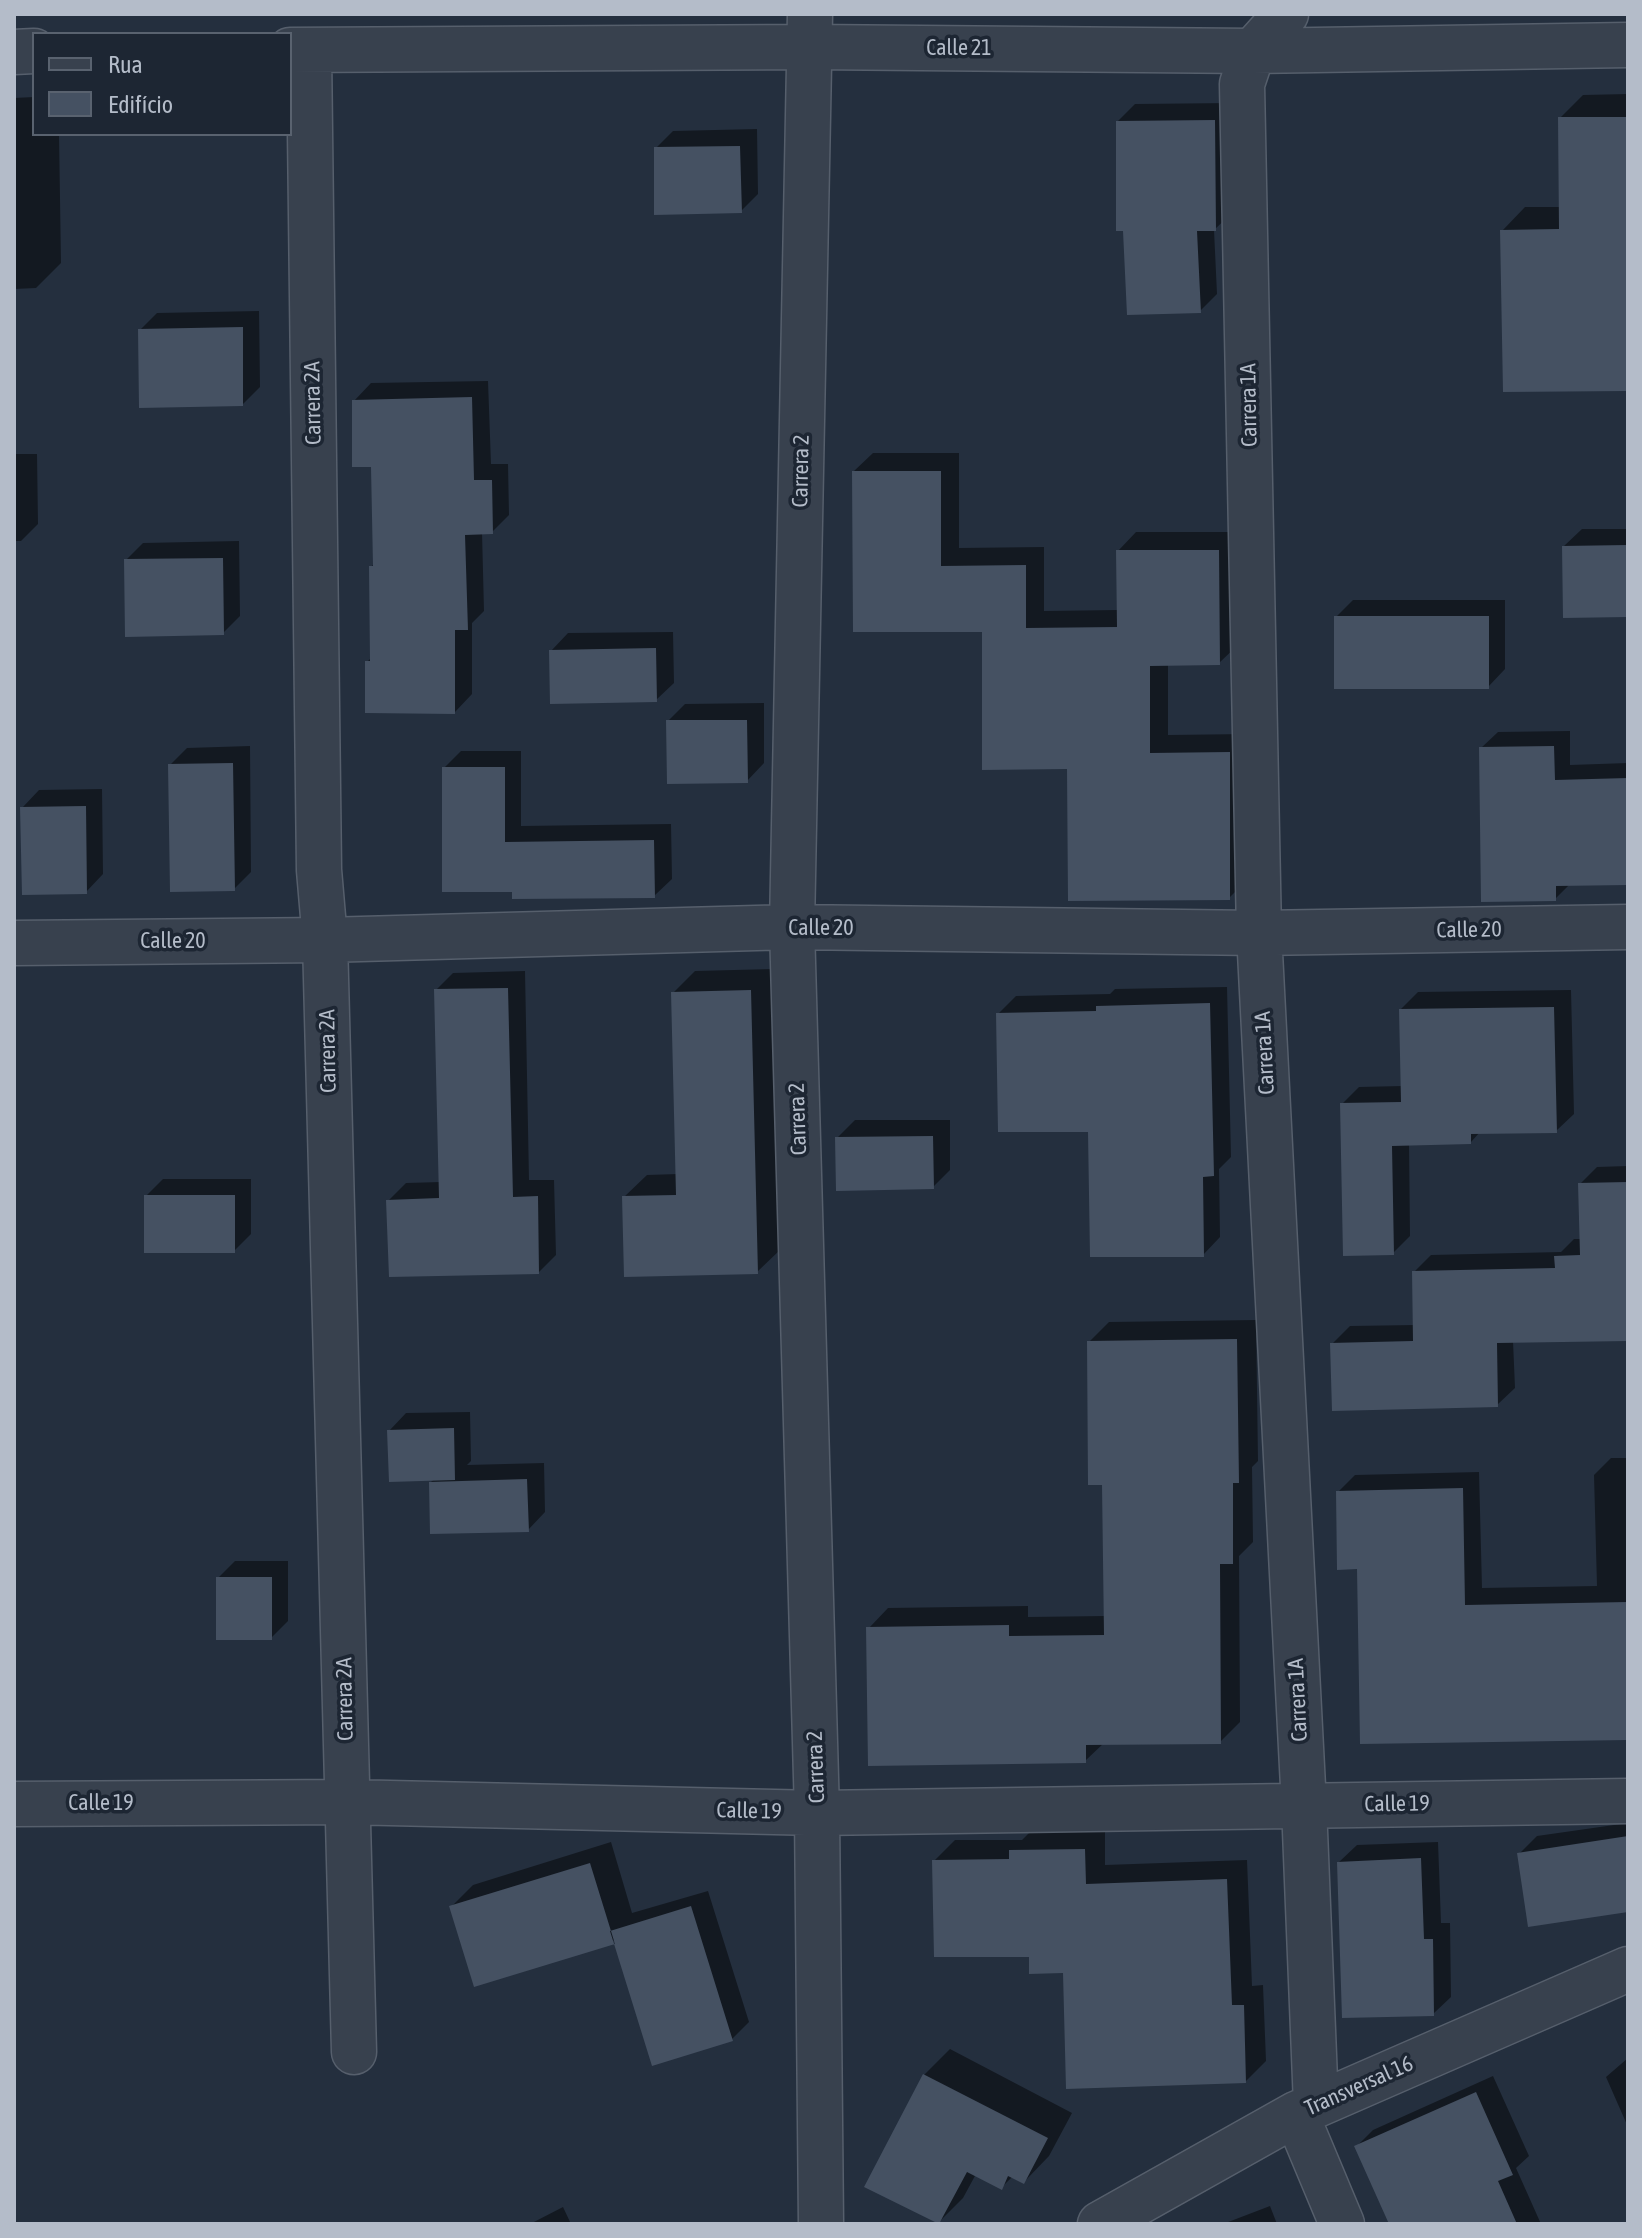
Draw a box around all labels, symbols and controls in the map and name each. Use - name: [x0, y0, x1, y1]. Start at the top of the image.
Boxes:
- legend: [32, 32, 292, 136]
- street label: Calle 21: [926, 35, 992, 61]
- text: Rua: [108, 51, 143, 78]
- text: Edifício: [108, 91, 173, 118]
- street label: Carrera 2A: [299, 361, 327, 445]
- street label: Carrera 1A: [1235, 363, 1263, 447]
- street label: Carrera 2: [787, 434, 815, 508]
- street label: Calle 20: [788, 915, 854, 941]
- street label: Calle 20: [1436, 916, 1502, 944]
- street label: Calle 20: [140, 928, 206, 954]
- street label: Carrera 2A: [314, 1009, 342, 1093]
- street label: Carrera 1A: [1250, 1011, 1280, 1095]
- street label: Carrera 2: [784, 1082, 812, 1156]
- street label: Carrera 2A: [331, 1657, 359, 1741]
- street label: Carrera 1A: [1283, 1658, 1313, 1742]
- street label: Carrera 2: [802, 1730, 830, 1804]
- street label: Calle 19: [68, 1790, 134, 1816]
- street label: Calle 19: [1364, 1790, 1430, 1818]
- street label: Calle 19: [716, 1797, 782, 1825]
- street label: Transversal 16: [1301, 2050, 1417, 2122]

